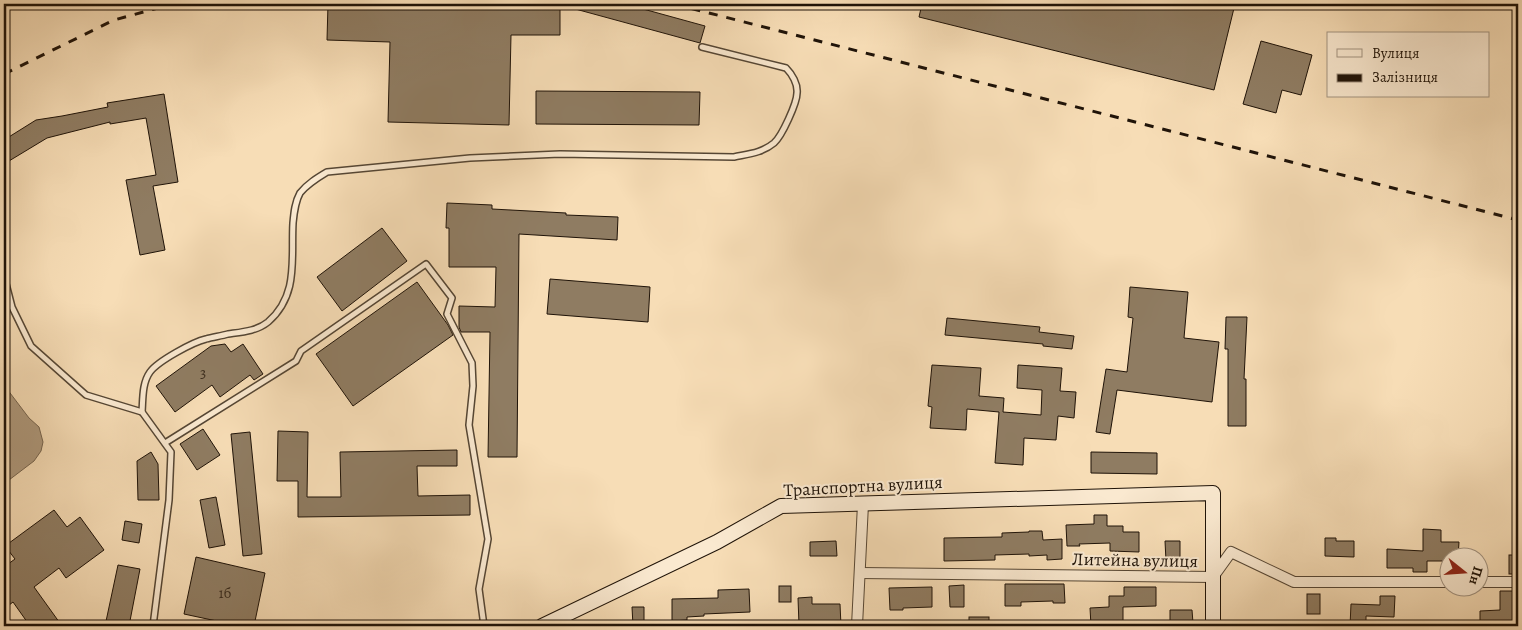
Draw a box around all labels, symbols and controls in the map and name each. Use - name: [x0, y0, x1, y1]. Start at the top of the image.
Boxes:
- legend: [1327, 32, 1490, 98]
- text: Вулиця: [1372, 43, 1419, 63]
- text: Залізниця: [1372, 67, 1438, 87]
- house number: 3: [200, 363, 206, 383]
- street label: Транспортна вулиця: [783, 470, 943, 502]
- street label: Литейна вулиця: [1072, 547, 1198, 573]
- north arrow: [1440, 548, 1490, 598]
- text: Пн: [1464, 564, 1488, 587]
- house number: 1б: [218, 583, 232, 603]

